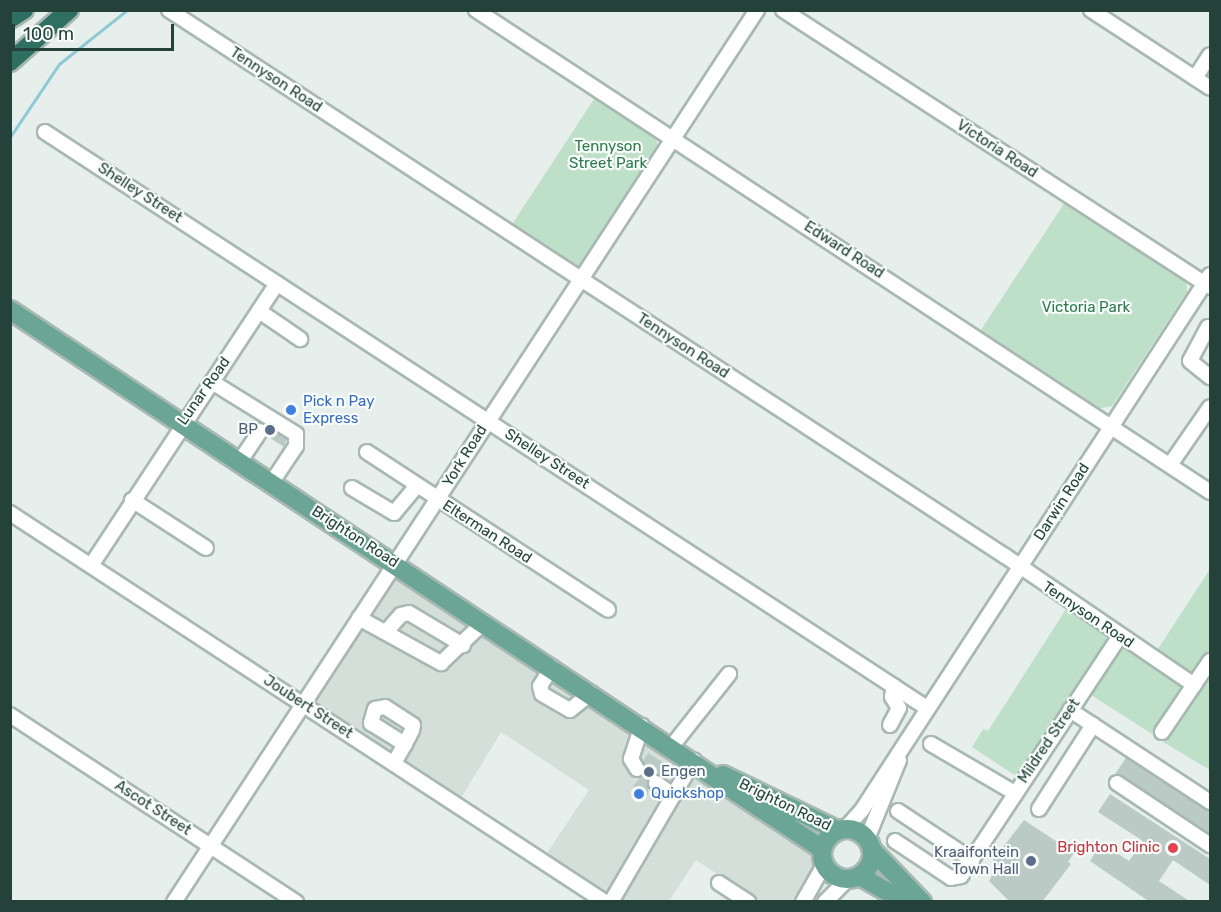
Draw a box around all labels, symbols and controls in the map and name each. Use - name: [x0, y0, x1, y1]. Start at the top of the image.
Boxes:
- scale bar: [15, 12, 177, 50]
- text: 100 m: [23, 23, 74, 45]
- street label: Tennyson Road: [227, 44, 325, 116]
- street label: Victoria Road: [953, 116, 1041, 182]
- park label: Tennyson Street Park: [569, 137, 647, 172]
- street label: Shelley Street: [94, 159, 186, 227]
- street label: Edward Road: [801, 217, 887, 283]
- park label: Victoria Park: [1042, 299, 1130, 317]
- street label: Tennyson Road: [634, 310, 732, 382]
- street label: Lunar Road: [174, 353, 234, 429]
- place label: Pick n Pay Express: [303, 392, 375, 427]
- marker: Pick n Pay Express: [284, 403, 298, 417]
- place label: BP: [238, 421, 258, 439]
- street label: York Road: [439, 422, 491, 490]
- marker: BP: [263, 423, 277, 437]
- street label: Shelley Street: [501, 425, 593, 493]
- street label: Darwin Road: [1030, 460, 1094, 544]
- street label: Elterman Road: [439, 497, 535, 567]
- street label: Brighton Road: [308, 502, 402, 572]
- street label: Tennyson Road: [1039, 578, 1137, 652]
- street label: Joubert Street: [260, 671, 356, 743]
- street label: Mildred Street: [1014, 695, 1084, 787]
- place label: Engen: [661, 763, 706, 781]
- marker: Engen: [642, 765, 656, 779]
- street label: Brighton Road: [736, 775, 834, 835]
- street label: Ascot Street: [111, 777, 195, 839]
- place label: Quickshop: [651, 785, 724, 803]
- marker: Quickshop: [632, 787, 646, 801]
- place label: Brighton Clinic: [1057, 839, 1160, 857]
- marker: Brighton Clinic: [1164, 839, 1182, 857]
- place label: Kraaifontein Town Hall: [934, 843, 1019, 878]
- marker: Kraaifontein Town Hall: [1024, 854, 1038, 868]

